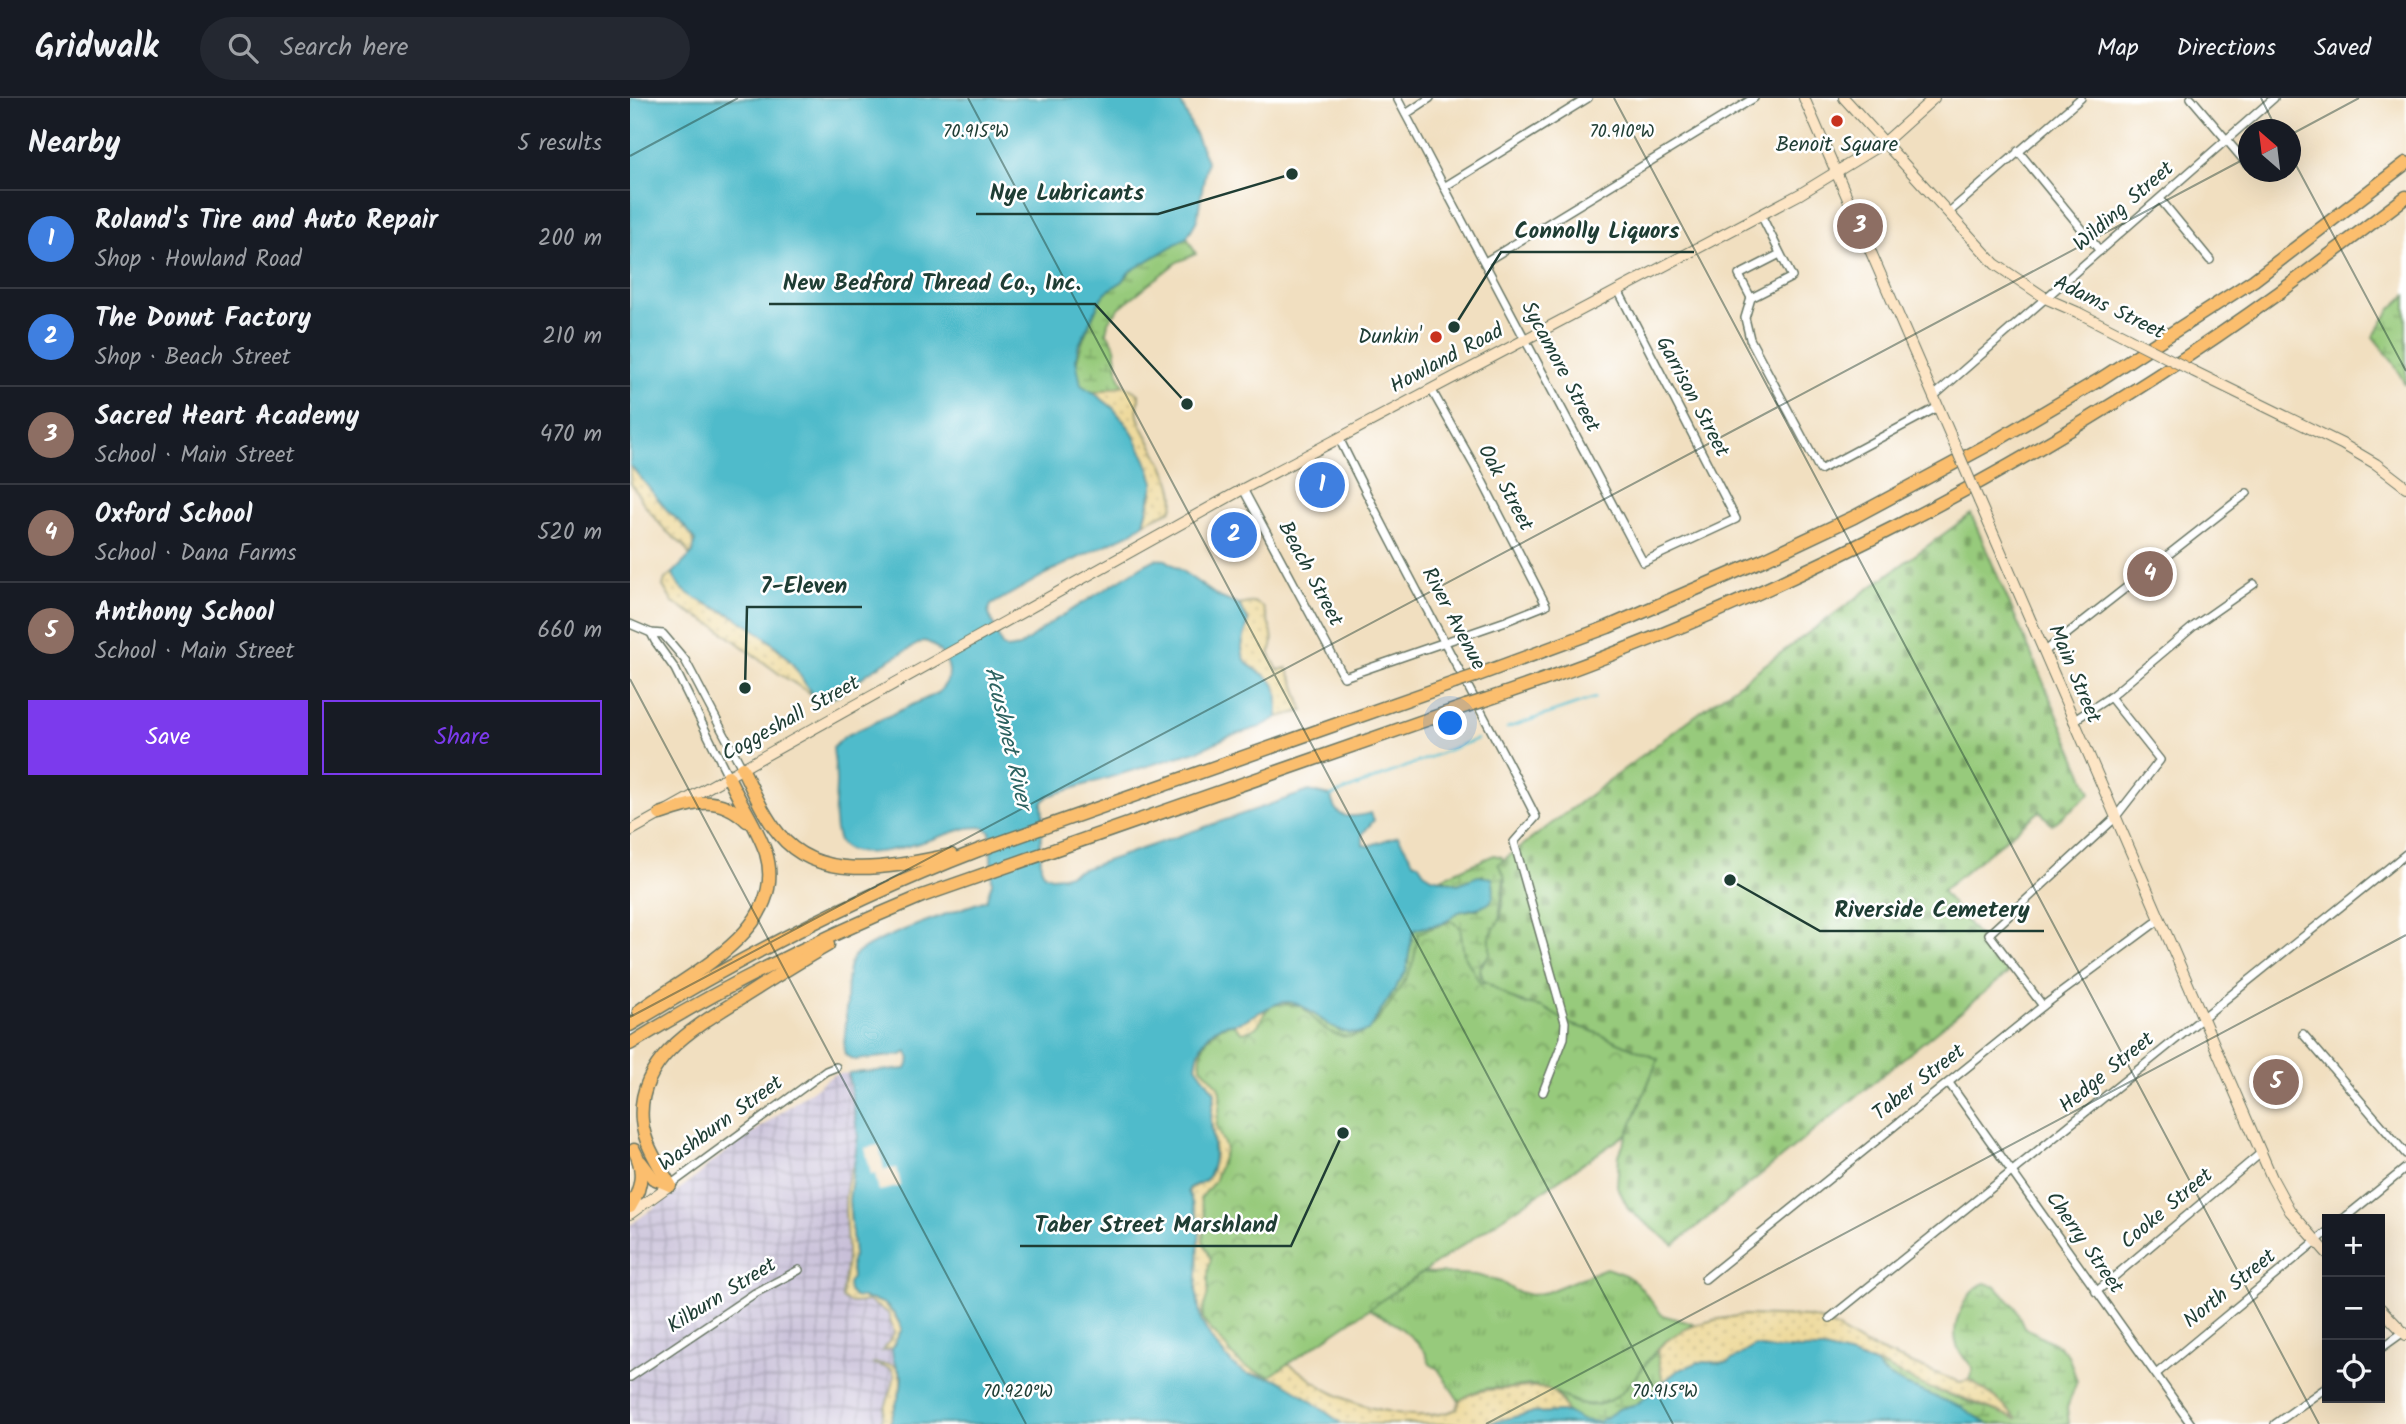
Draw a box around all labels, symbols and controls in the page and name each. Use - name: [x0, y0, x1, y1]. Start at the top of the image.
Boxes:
- search box: [200, 17, 690, 80]
- text: Gridwalk: [35, 22, 158, 75]
- text: Search here: [280, 27, 409, 69]
- icon: search: [224, 29, 262, 67]
- text: Map: [2097, 29, 2139, 68]
- text: Directions: [2177, 29, 2276, 68]
- text: Saved: [2314, 29, 2371, 68]
- marker: Benoit Square: [1829, 113, 1845, 129]
- text: 70.915°W: [943, 118, 1009, 147]
- text: 70.910°W: [1589, 118, 1655, 147]
- north arrow: [2238, 119, 2301, 182]
- text: Nearby: [28, 120, 120, 168]
- text: 5 results: [517, 126, 602, 162]
- place label: Benoit Square: [1776, 129, 1899, 162]
- street label: Wilding Street: [2066, 153, 2183, 260]
- callout: Nye Lubricants: [976, 170, 1158, 214]
- text: Nye Lubricants: [990, 176, 1144, 212]
- text: Roland's Tire and Auto Repair: [95, 200, 438, 242]
- pin: 3: [1837, 200, 1883, 252]
- callout: Connolly Liquors: [1501, 208, 1694, 252]
- text: Connolly Liquors: [1515, 214, 1680, 250]
- text: 1: [48, 221, 54, 257]
- text: 200 m: [538, 221, 602, 257]
- text: Shop · Howland Road: [95, 242, 302, 278]
- callout: New Bedford Thread Co., Inc.: [769, 260, 1095, 304]
- text: New Bedford Thread Co., Inc.: [783, 266, 1081, 302]
- street label: Adams Street: [2048, 267, 2171, 350]
- street label: Sycamore Street: [1512, 295, 1609, 439]
- text: The Donut Factory: [95, 298, 311, 340]
- street label: Howland Road: [1384, 315, 1510, 403]
- text: 2: [44, 319, 58, 355]
- text: 210 m: [542, 319, 602, 355]
- place label: Dunkin': [1358, 321, 1423, 354]
- marker: Dunkin': [1428, 329, 1444, 345]
- street label: Garrison Street: [1646, 331, 1738, 464]
- text: Shop · Beach Street: [95, 340, 291, 376]
- text: Sacred Heart Academy: [95, 396, 359, 438]
- text: 3: [45, 417, 57, 453]
- text: 470 m: [540, 417, 602, 453]
- text: School · Main Street: [95, 438, 294, 474]
- street label: Oak Street: [1468, 439, 1542, 538]
- pin: 1: [1299, 459, 1345, 511]
- text: Oxford School: [95, 494, 252, 536]
- pin: 2: [1211, 509, 1257, 561]
- text: 4: [45, 515, 57, 551]
- text: 520 m: [537, 515, 602, 551]
- street label: Beach Street: [1268, 515, 1352, 633]
- text: School · Dana Farms: [95, 536, 297, 572]
- pin: 4: [2127, 548, 2173, 600]
- street label: River Avenue: [1412, 561, 1494, 677]
- callout: 7-Eleven: [747, 563, 862, 607]
- text: 7-Eleven: [761, 569, 848, 605]
- text: Anthony School: [95, 592, 274, 634]
- text: 5: [45, 613, 57, 649]
- text: 660 m: [537, 613, 602, 649]
- street label: Main Street: [2038, 620, 2110, 729]
- text: School · Main Street: [95, 634, 294, 670]
- water label: Acushnet River: [973, 663, 1042, 817]
- street label: Coggeshall Street: [716, 667, 867, 771]
- button: Save: [28, 700, 308, 775]
- button: Share: [322, 700, 602, 775]
- your location: [1433, 706, 1467, 740]
- callout: Riverside Cemetery: [1820, 887, 2044, 931]
- text: Riverside Cemetery: [1834, 893, 2030, 929]
- street label: Hedge Street: [2052, 1023, 2163, 1122]
- street label: Taber Street: [1865, 1036, 1973, 1130]
- pin: 5: [2253, 1056, 2299, 1108]
- street label: Washburn Street: [652, 1067, 791, 1181]
- street label: Cooke Street: [2113, 1160, 2221, 1258]
- street label: Cherry Street: [2036, 1185, 2132, 1302]
- callout: Taber Street Marshland: [1020, 1202, 1291, 1246]
- text: Taber Street Marshland: [1035, 1208, 1278, 1244]
- map controls: [2322, 1214, 2385, 1403]
- button: +: [2322, 1214, 2385, 1277]
- street label: North Street: [2176, 1240, 2284, 1337]
- street label: Kilburn Street: [661, 1249, 784, 1343]
- button: −: [2322, 1277, 2385, 1340]
- button: locate: [2322, 1340, 2385, 1403]
- text: 70.920°W: [983, 1378, 1053, 1407]
- text: 70.915°W: [1632, 1378, 1698, 1407]

